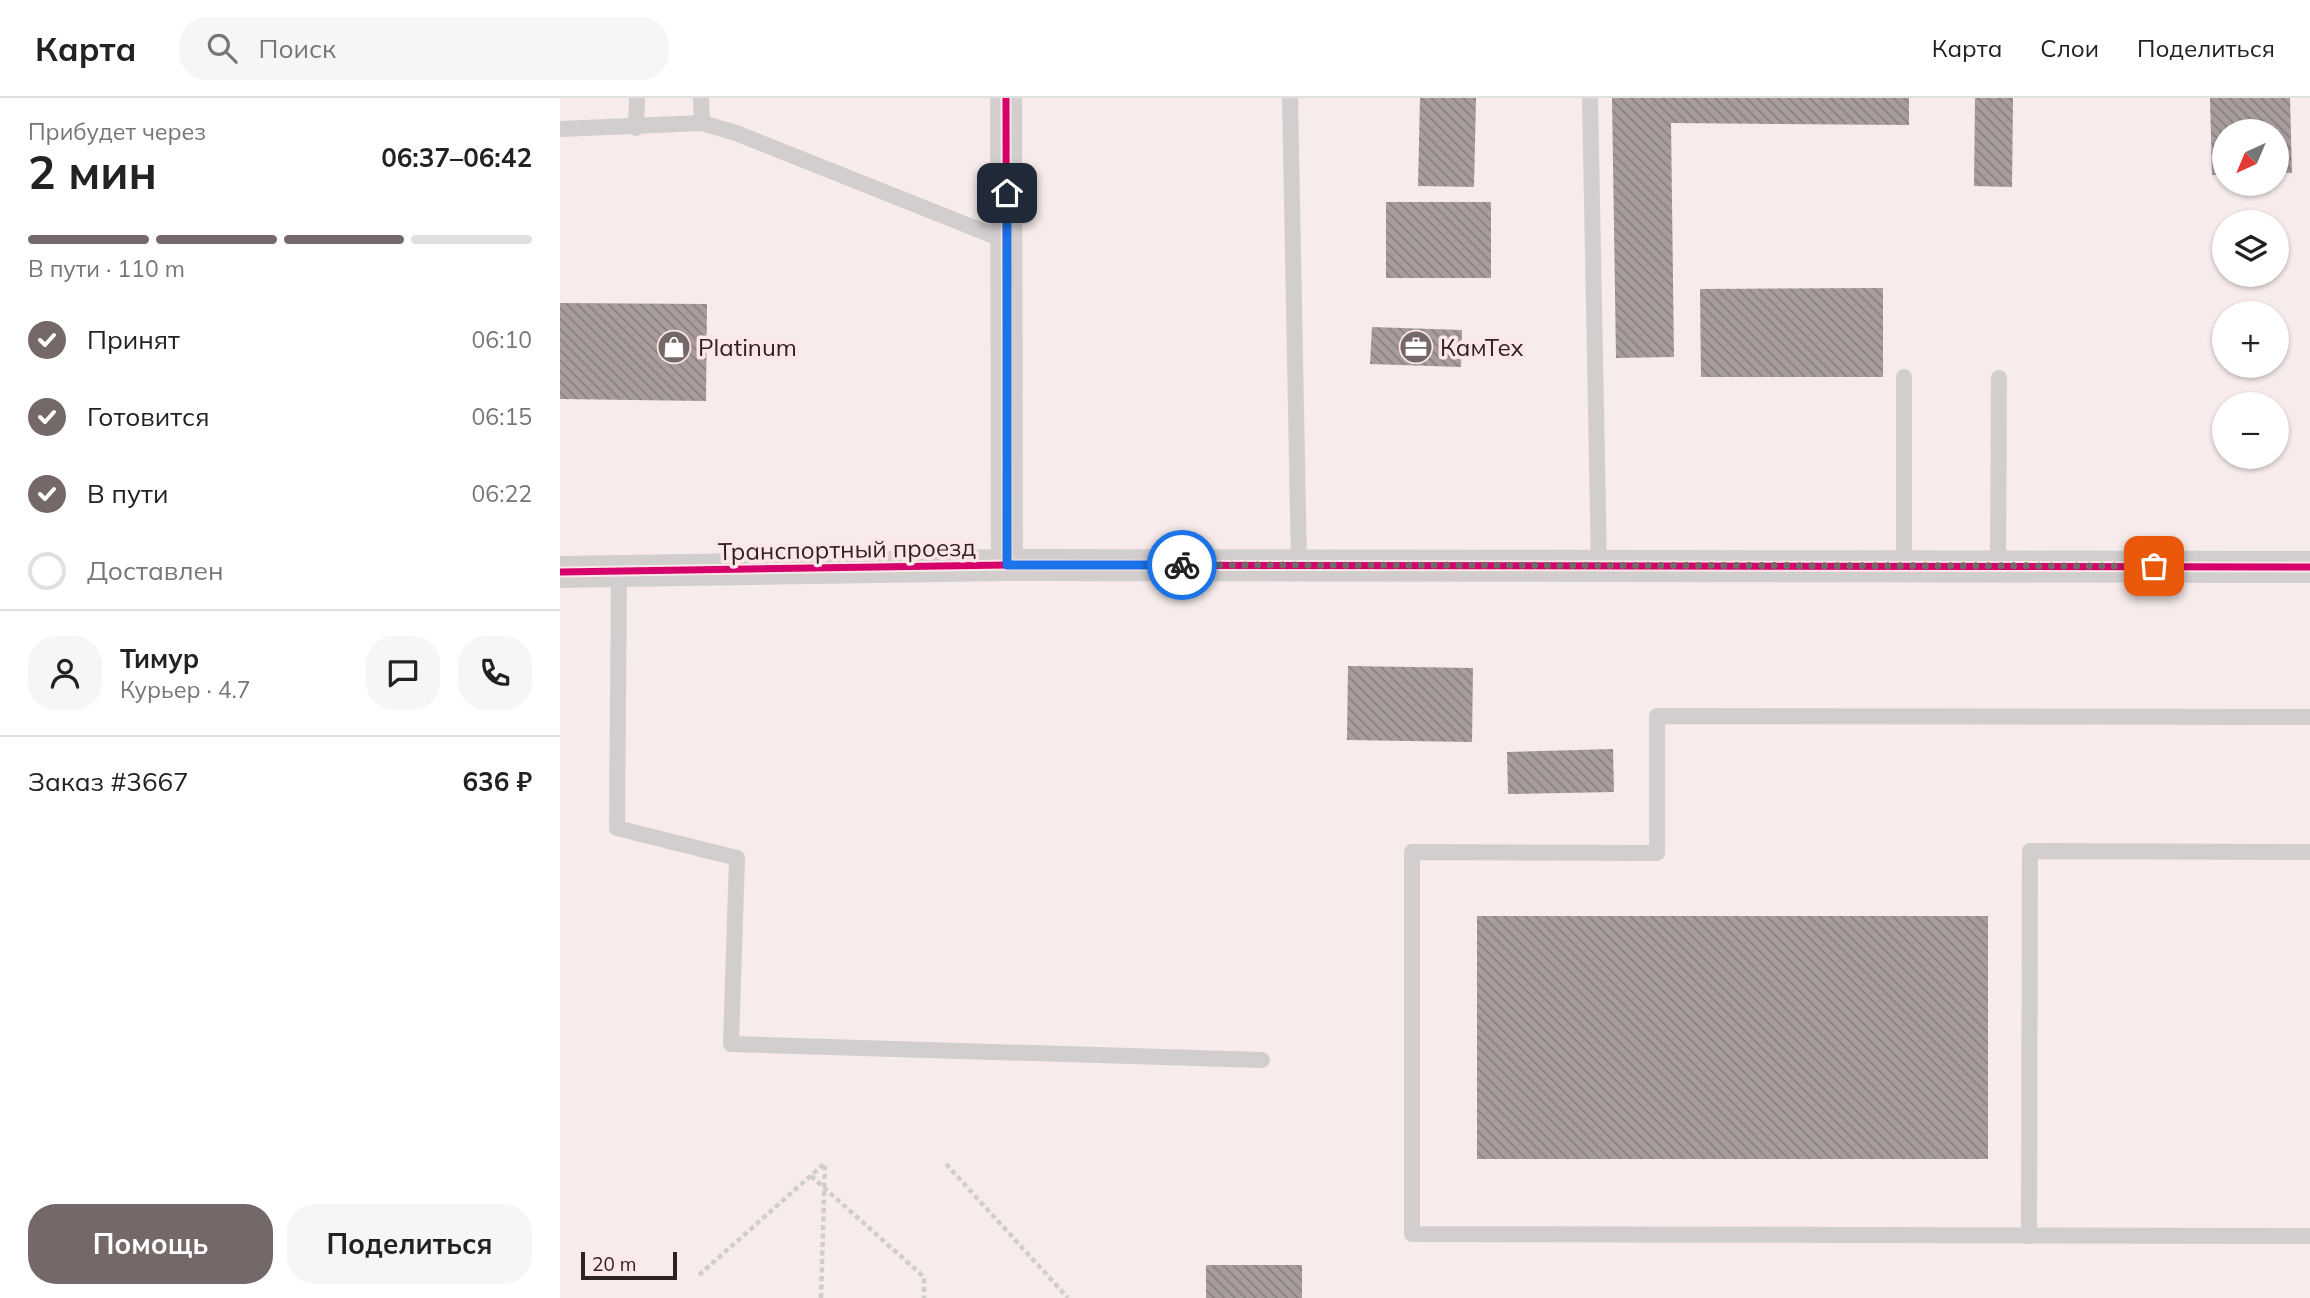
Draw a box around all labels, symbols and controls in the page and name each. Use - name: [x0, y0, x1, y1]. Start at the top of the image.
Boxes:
- search box: [179, 17, 669, 80]
- text: Карта: [35, 28, 137, 69]
- icon: search: [203, 29, 241, 67]
- text: Поиск: [259, 32, 336, 65]
- text: Карта: [1932, 33, 2002, 63]
- text: Слои: [2040, 33, 2099, 63]
- text: Поделиться: [2137, 33, 2275, 63]
- text: Прибудет через: [28, 117, 206, 146]
- north arrow: [2212, 119, 2289, 196]
- map controls: [2212, 119, 2289, 469]
- text: 06:37–06:42: [381, 141, 532, 174]
- text: 2 мин: [28, 143, 157, 201]
- pin: [977, 163, 1037, 223]
- icon: home: [988, 174, 1026, 212]
- button: layers: [2212, 210, 2289, 287]
- text: В пути · 110 m: [28, 254, 185, 283]
- button: +: [2212, 301, 2289, 378]
- icon: check: [28, 321, 66, 359]
- text: Принят: [87, 323, 180, 356]
- text: 06:10: [472, 325, 532, 354]
- shop icon: Platinum: [655, 328, 693, 366]
- office icon: КамТех: [1397, 328, 1435, 366]
- place label: Platinum: [698, 332, 797, 362]
- place label: КамТех: [1440, 332, 1524, 362]
- button: −: [2212, 392, 2289, 469]
- icon: check: [28, 398, 66, 436]
- text: Готовится: [87, 400, 210, 433]
- text: 06:15: [472, 402, 532, 431]
- icon: check: [28, 475, 66, 513]
- text: В пути: [87, 477, 168, 510]
- text: 06:22: [472, 479, 532, 508]
- courier: [1147, 530, 1217, 600]
- street label: Транспортный проезд: [718, 532, 976, 566]
- pin: [2124, 536, 2184, 596]
- icon: bike: [1163, 546, 1201, 584]
- icon: bag: [2135, 547, 2173, 585]
- text: Доставлен: [87, 554, 224, 587]
- button: person: [28, 636, 102, 710]
- button: chat: [366, 636, 440, 710]
- button: phone: [458, 636, 532, 710]
- text: Тимур: [120, 642, 199, 675]
- text: Курьер · 4.7: [120, 675, 251, 704]
- text: Заказ #3667: [28, 765, 189, 798]
- text: 636 ₽: [462, 765, 532, 798]
- button: Помощь: [28, 1204, 273, 1284]
- button: Поделиться: [287, 1204, 532, 1284]
- scale bar: [581, 1249, 677, 1281]
- text: 20 m: [592, 1252, 636, 1276]

